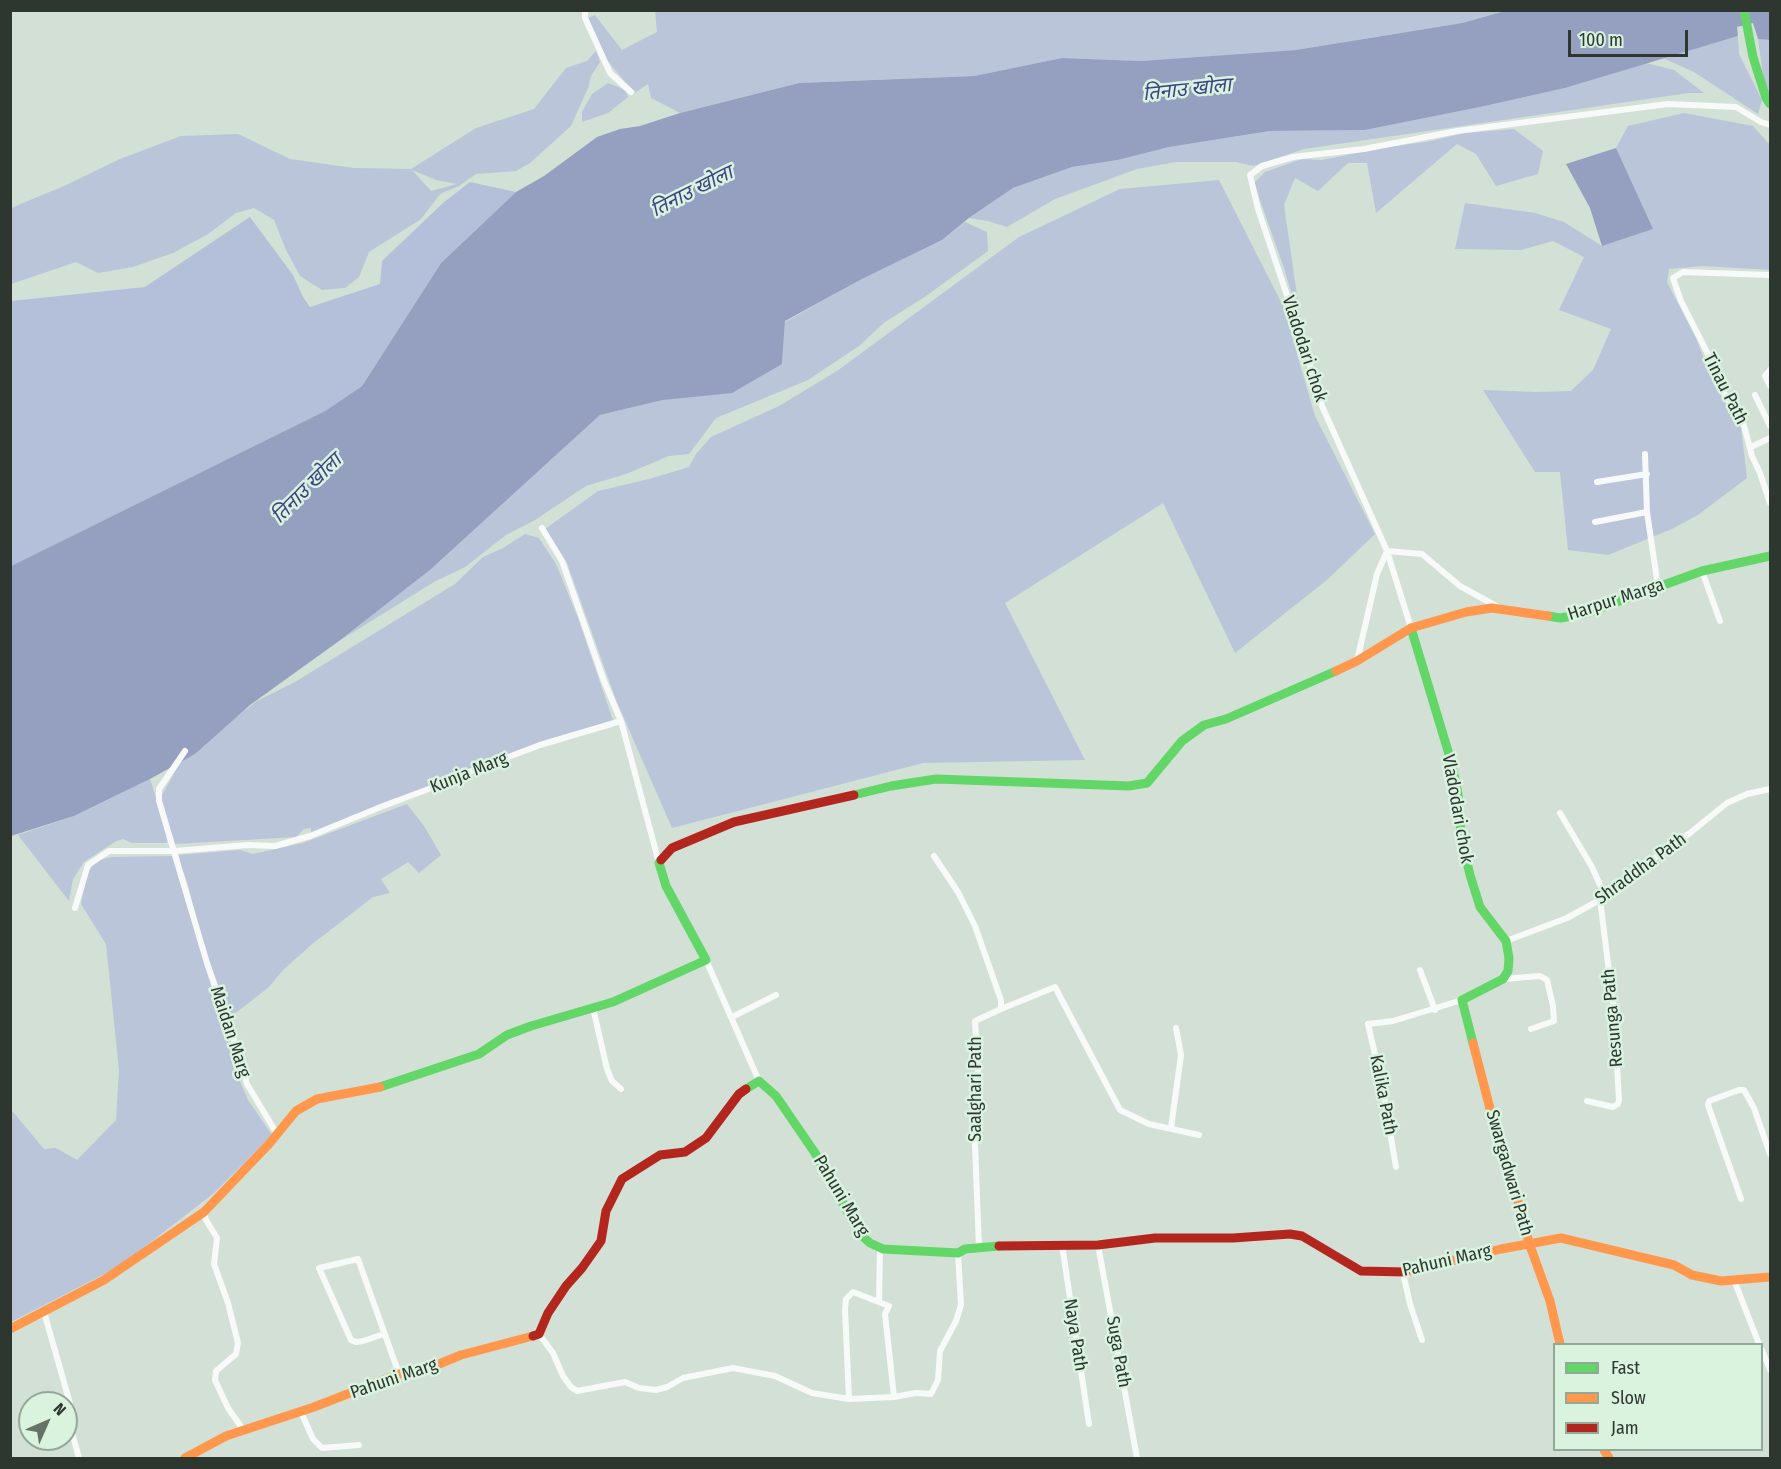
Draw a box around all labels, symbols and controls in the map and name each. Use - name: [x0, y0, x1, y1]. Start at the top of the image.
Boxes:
- scale bar: [1571, 18, 1691, 56]
- text: 100 m: [1579, 29, 1623, 51]
- water label: तिनाउ खोला: [1142, 73, 1232, 107]
- water label: तिनाउ खोला: [647, 161, 737, 223]
- street label: Vladodari chok: [1277, 293, 1331, 405]
- street label: Tinau Path: [1698, 350, 1752, 428]
- water label: तिनाउ खोला: [267, 449, 347, 529]
- street label: Harpur Marga: [1565, 574, 1667, 626]
- street label: Kunja Marg: [427, 748, 511, 798]
- street label: Vladodari chok: [1437, 753, 1477, 865]
- street label: Shraddha Path: [1591, 829, 1691, 909]
- street label: Resunga Path: [1598, 968, 1628, 1068]
- street label: Maidan Marg: [205, 984, 255, 1080]
- street label: Saalghari Path: [965, 1036, 987, 1142]
- street label: Kalika Path: [1365, 1053, 1401, 1137]
- street label: Swargadwari Path: [1481, 1108, 1537, 1238]
- street label: Pahuni Marg: [808, 1152, 874, 1240]
- street label: Pahuni Marg: [1400, 1240, 1494, 1282]
- street label: Naya Path: [1059, 1297, 1091, 1373]
- street label: Suga Path: [1101, 1315, 1135, 1389]
- legend: [1553, 1343, 1763, 1451]
- street label: Pahuni Marg: [348, 1354, 440, 1404]
- text: Fast: [1611, 1357, 1640, 1379]
- text: Slow: [1611, 1387, 1646, 1409]
- north arrow: [18, 1391, 78, 1451]
- text: N: [50, 1399, 70, 1419]
- text: Jam: [1611, 1417, 1639, 1439]

